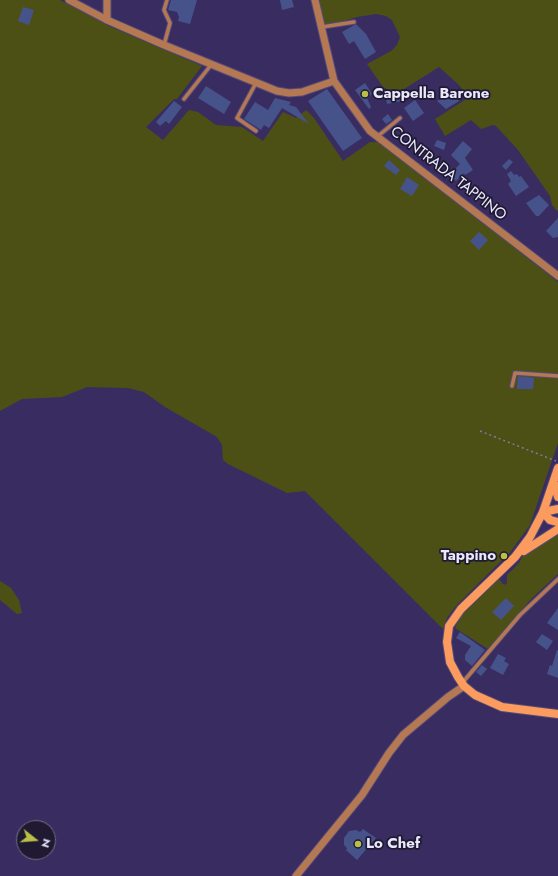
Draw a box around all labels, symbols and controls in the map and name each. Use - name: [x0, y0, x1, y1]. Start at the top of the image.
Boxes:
- place label: Cappella Barone: [373, 85, 489, 103]
- marker: Cappella Barone: [360, 89, 370, 99]
- street label: CONTRADA TAPPINO: [386, 123, 510, 225]
- place label: Tappino: [441, 547, 496, 565]
- marker: Tappino: [499, 551, 509, 561]
- north arrow: [16, 820, 56, 860]
- place label: Lo Chef: [366, 835, 420, 853]
- text: N: [38, 837, 55, 850]
- marker: Lo Chef: [353, 839, 363, 849]

